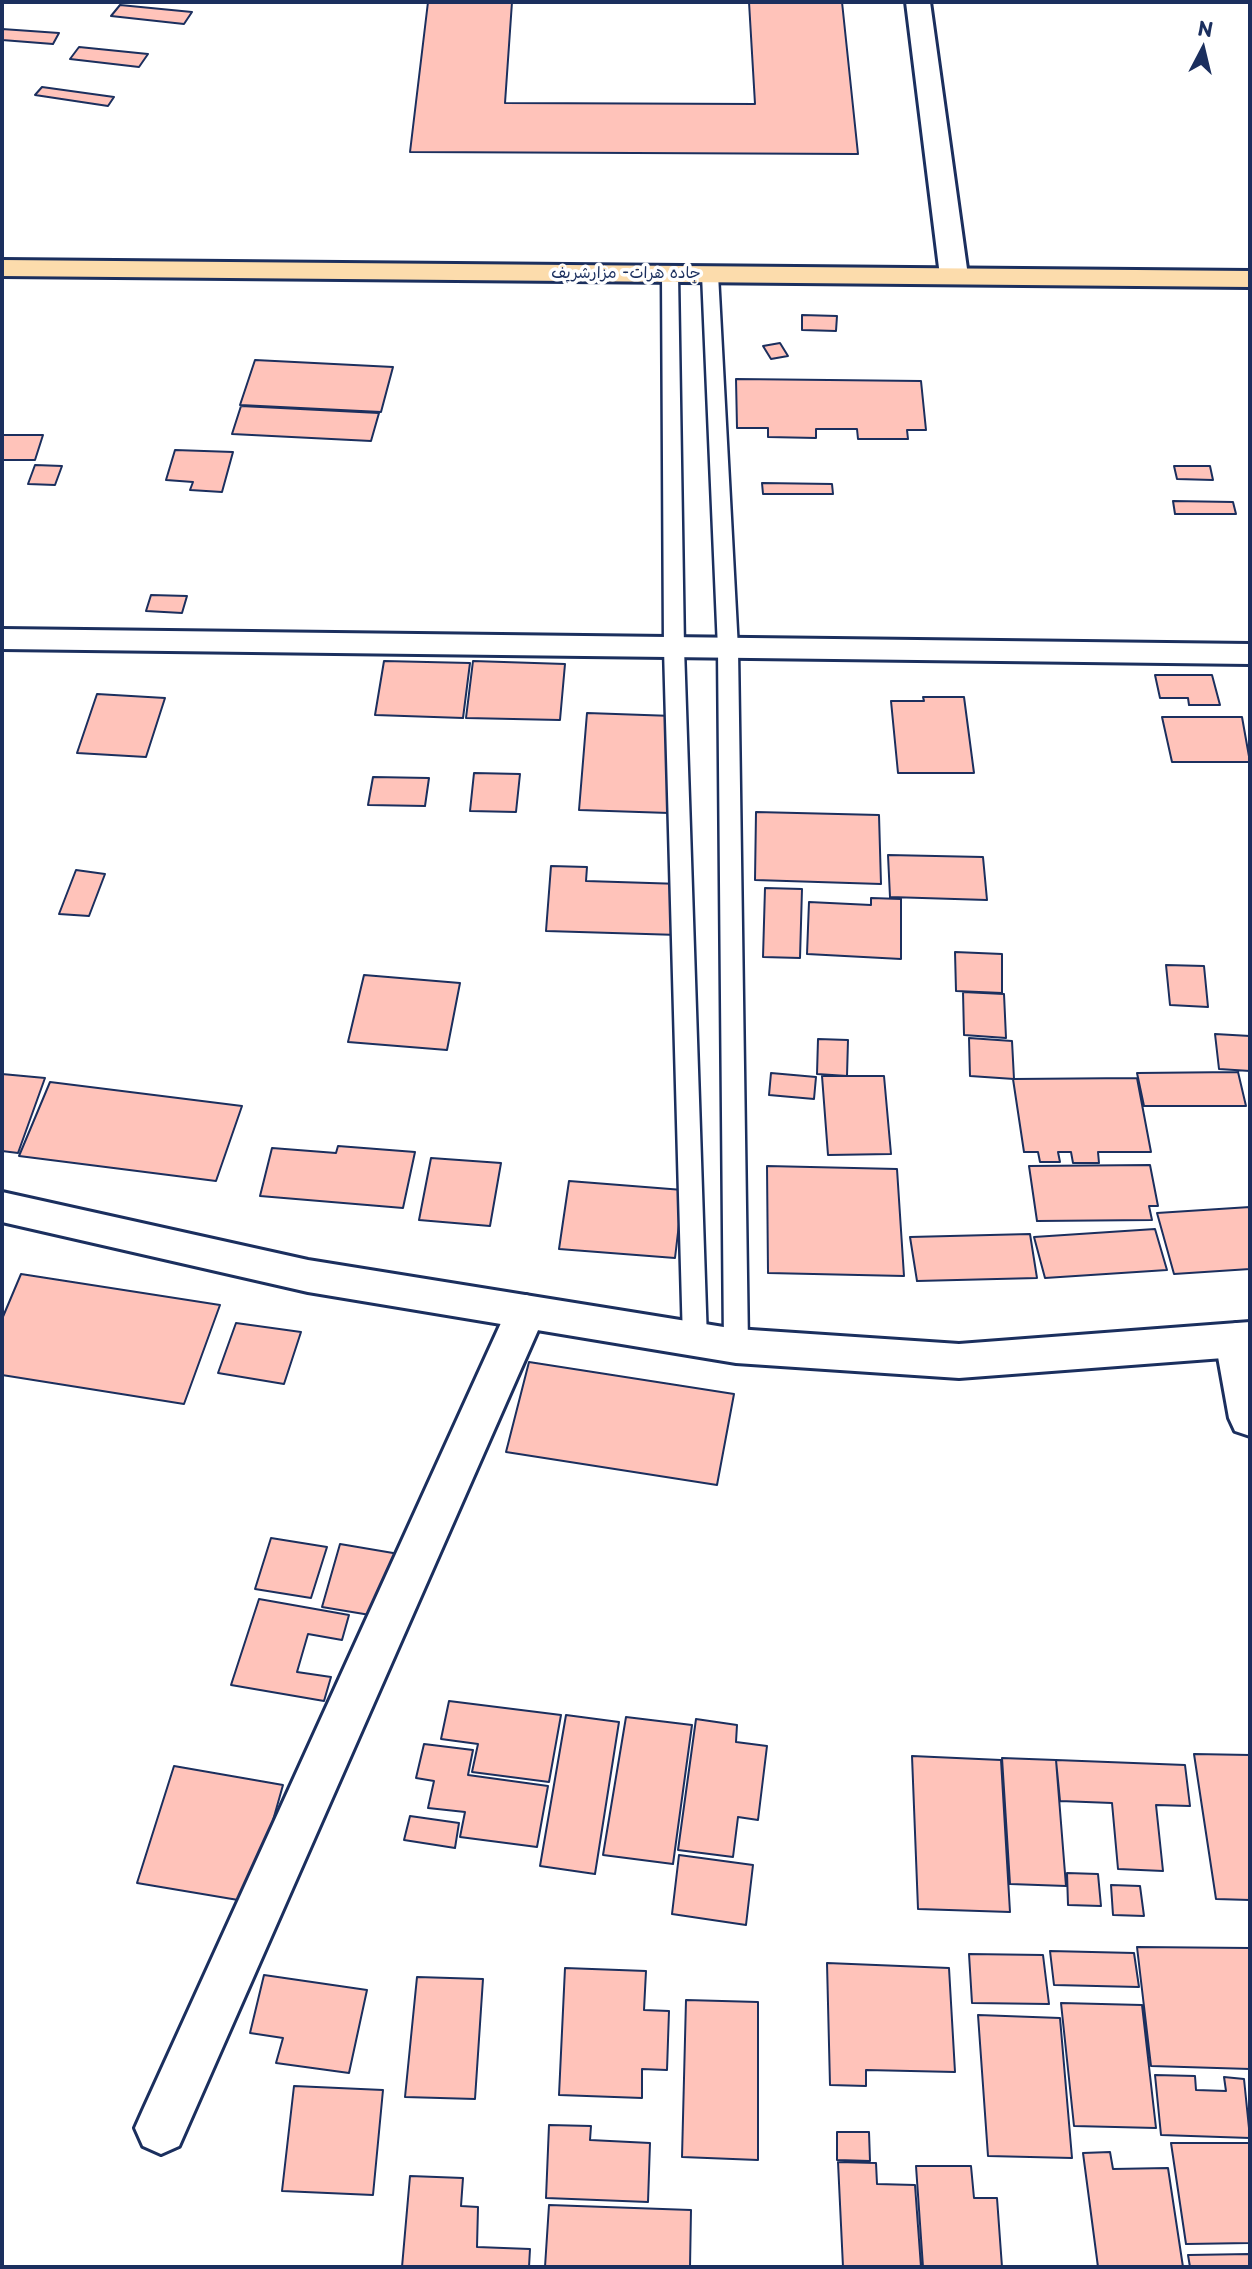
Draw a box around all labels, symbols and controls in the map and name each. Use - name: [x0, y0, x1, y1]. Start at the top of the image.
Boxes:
- text: N: [1196, 13, 1215, 43]
- north arrow: [1168, 14, 1238, 84]
- street label: جاده هرات- مزارشریف: [551, 264, 701, 284]

